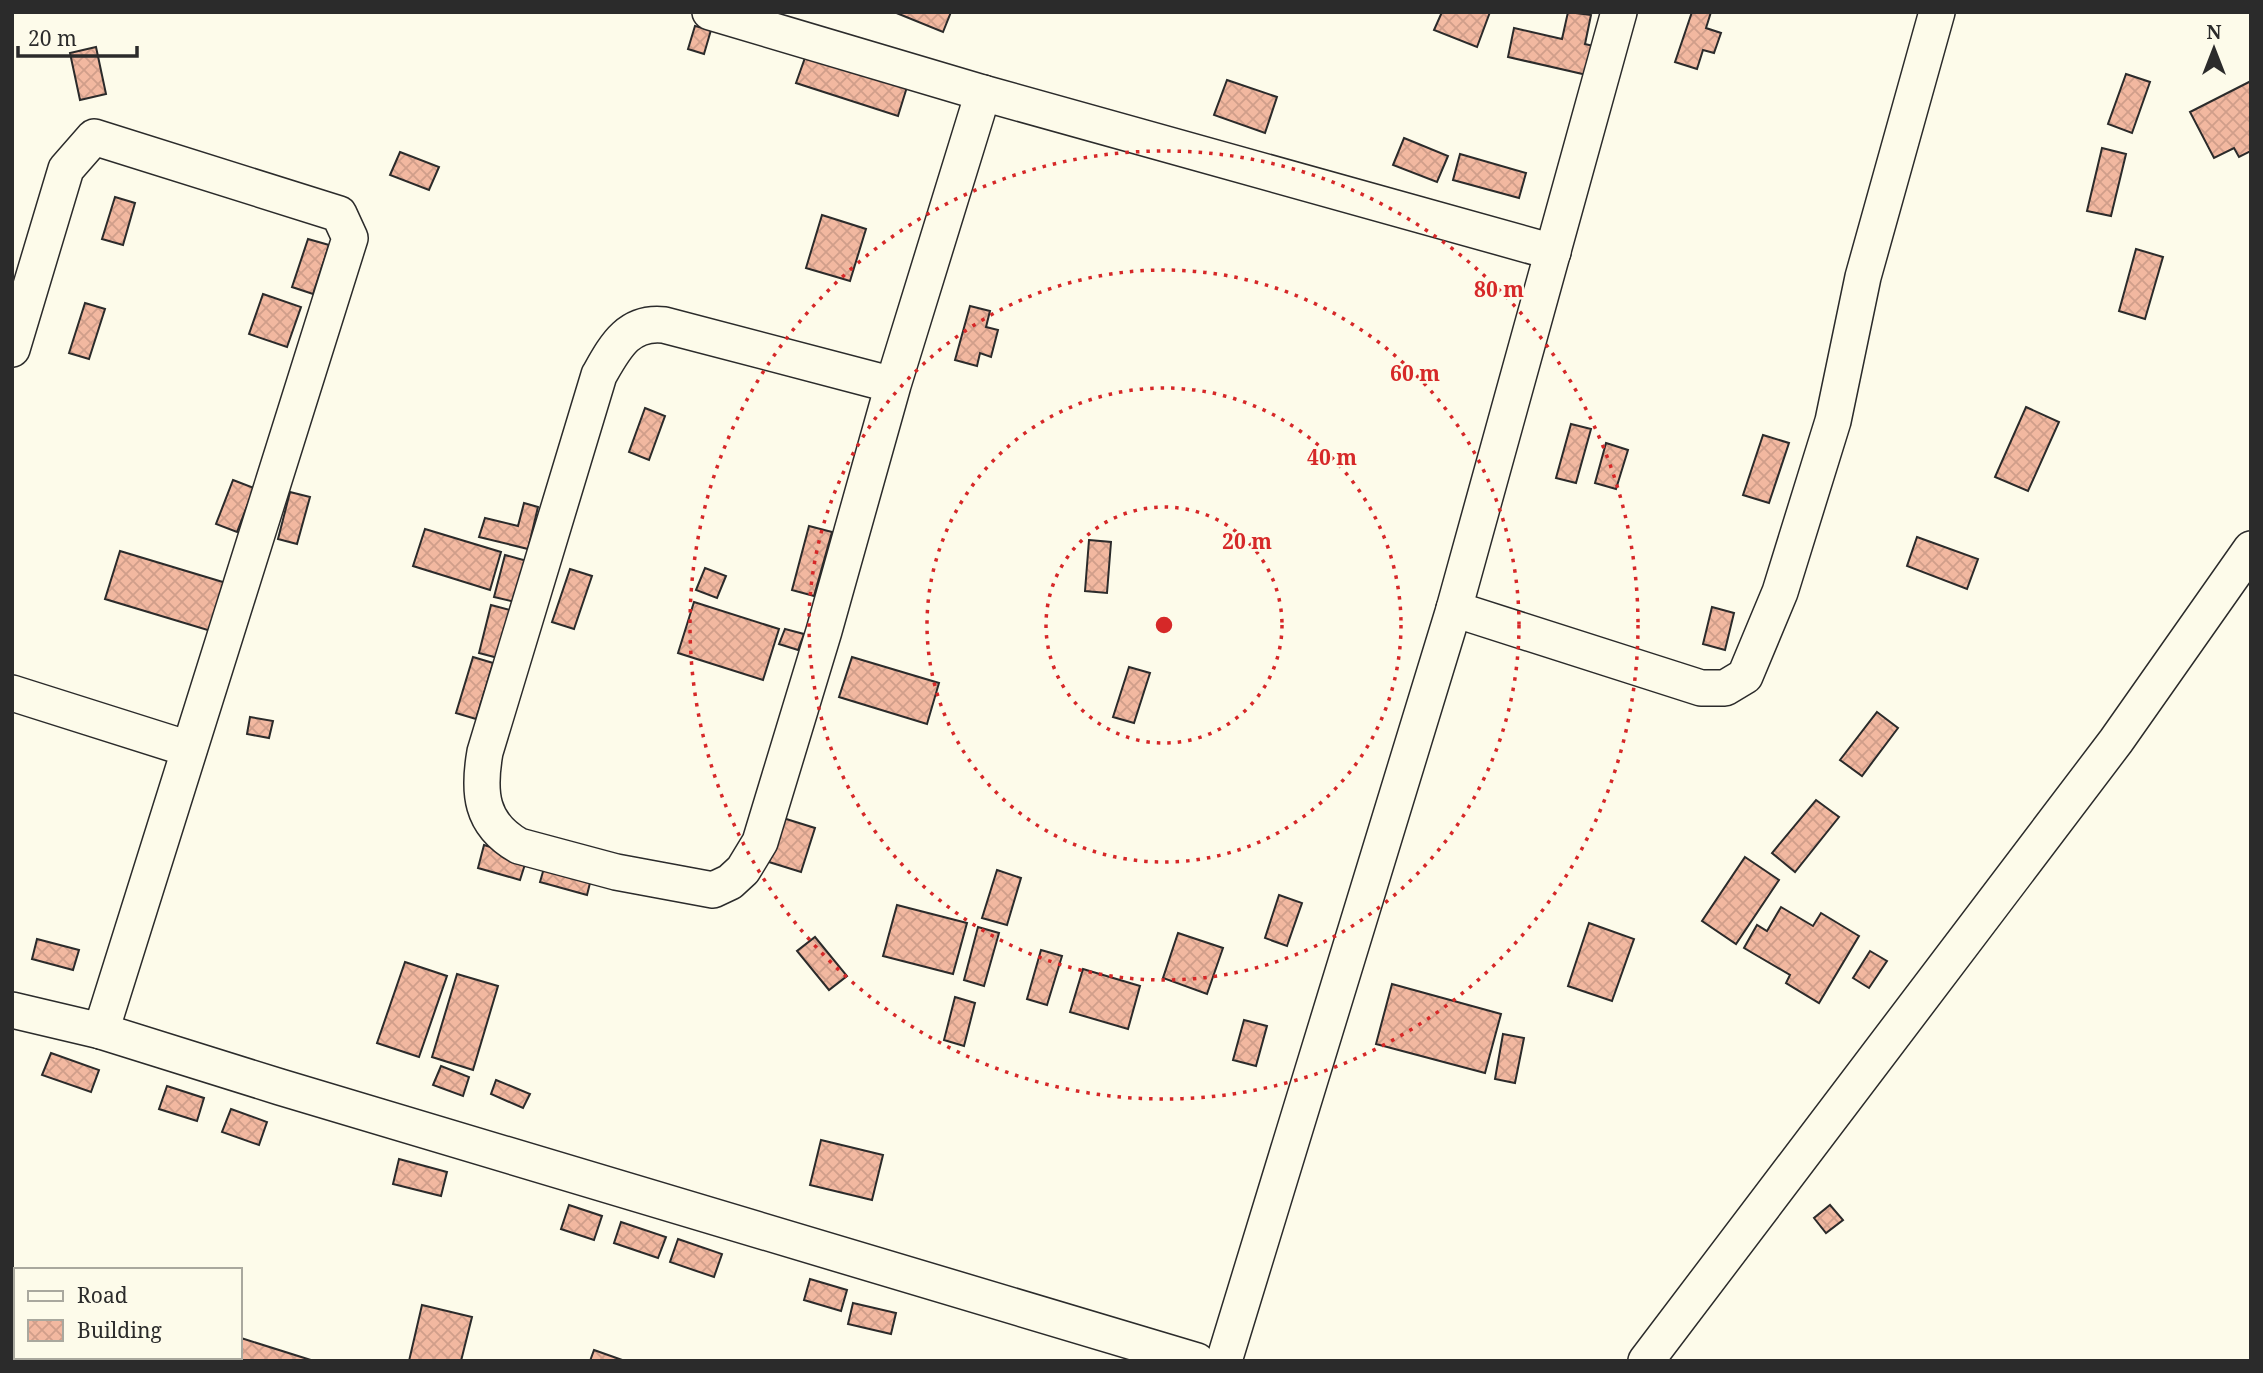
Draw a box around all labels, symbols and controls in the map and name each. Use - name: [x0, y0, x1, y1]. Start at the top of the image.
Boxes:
- scale bar: [18, 14, 136, 58]
- north arrow: [2179, 14, 2249, 84]
- text: N: [2207, 19, 2222, 45]
- text: 20 m: [28, 24, 77, 52]
- text: 80 m: [1474, 275, 1524, 303]
- text: 60 m: [1390, 359, 1440, 387]
- text: 40 m: [1307, 443, 1357, 471]
- text: 20 m: [1222, 527, 1272, 555]
- centre of rings: [1152, 613, 1176, 637]
- legend: [14, 1268, 242, 1359]
- text: Road: [77, 1281, 128, 1309]
- text: Building: [77, 1316, 162, 1344]

